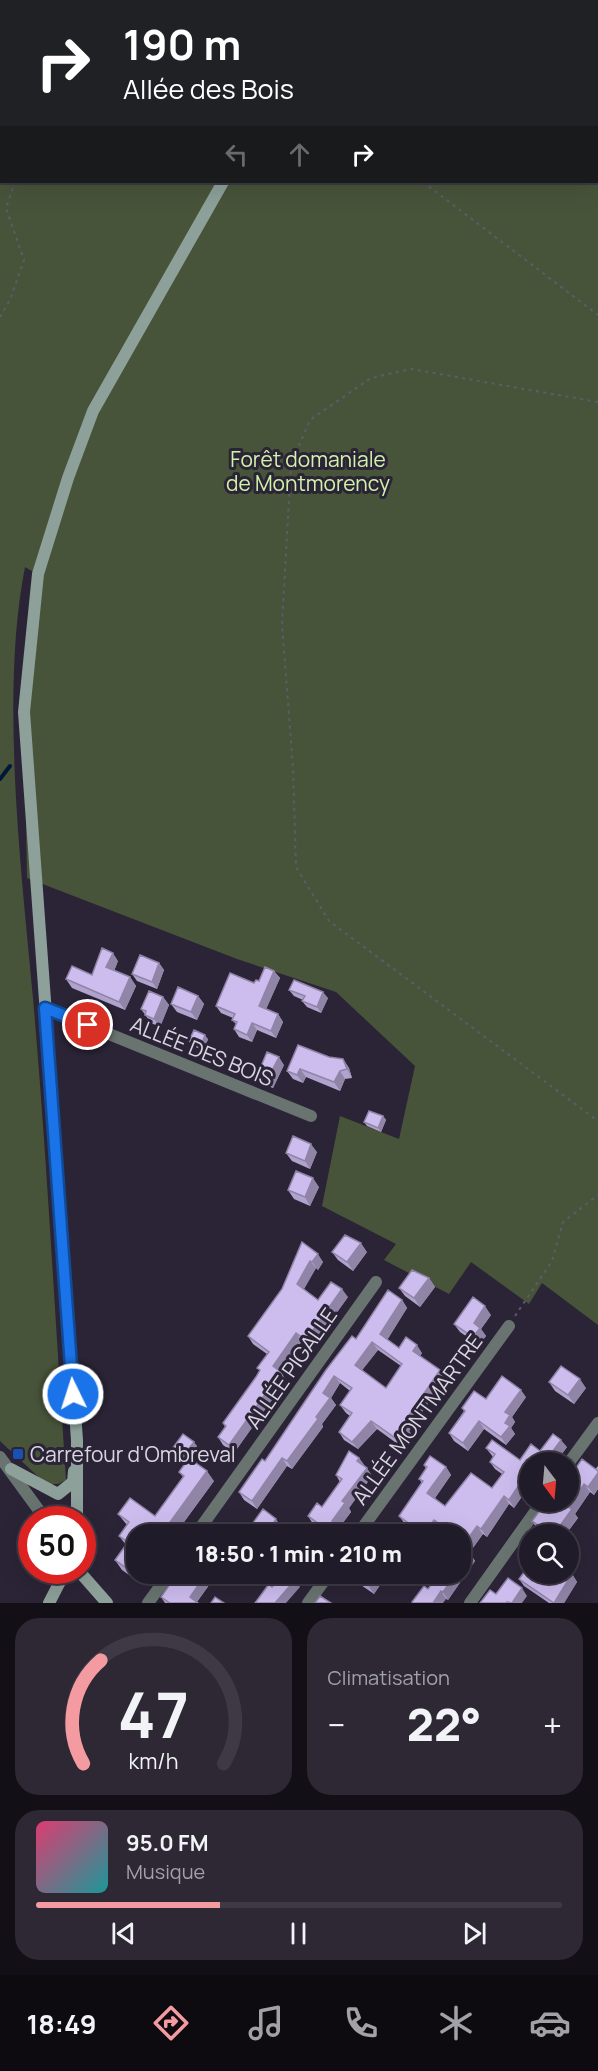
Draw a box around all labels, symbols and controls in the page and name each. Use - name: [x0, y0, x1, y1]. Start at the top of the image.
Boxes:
- text: 190 m: [123, 15, 241, 73]
- icon: right: [24, 24, 102, 102]
- text: Allée des Bois: [123, 70, 294, 107]
- icon: left: [220, 138, 253, 171]
- icon: ahead: [283, 138, 316, 171]
- icon: right: [346, 138, 379, 171]
- park label: Forêt domaniale de Montmorency: [226, 445, 390, 497]
- pin: [62, 999, 113, 1050]
- icon: arrive: [71, 1008, 104, 1041]
- street label: ALLÉE DES BOIS: [127, 1010, 278, 1092]
- street label: ALLÉE PIGALLE: [239, 1302, 343, 1434]
- street label: ALLÉE MONTMARTRE: [346, 1328, 488, 1510]
- position arrow: [41, 1362, 105, 1426]
- place label: Carrefour d'Ombreval: [30, 1440, 236, 1468]
- marker: Carrefour d'Ombreval: [11, 1447, 25, 1461]
- north arrow: [519, 1452, 579, 1512]
- map controls: [519, 1452, 579, 1584]
- speed limit sign: 50: [18, 1506, 96, 1584]
- button: search: [519, 1524, 579, 1584]
- text: 18:50 · 1 min · 210 m: [195, 1539, 402, 1569]
- text: Climatisation: [328, 1664, 450, 1691]
- text: 47: [118, 1671, 189, 1757]
- text: 22°: [407, 1693, 481, 1755]
- text: −: [328, 1702, 345, 1747]
- text: +: [543, 1702, 562, 1747]
- text: km/h: [128, 1746, 178, 1775]
- text: 95.0 FM: [126, 1828, 208, 1858]
- text: Musique: [126, 1858, 205, 1885]
- icon: previous: [107, 1917, 140, 1950]
- icon: pause: [282, 1917, 315, 1950]
- icon: next: [458, 1917, 491, 1950]
- icon: directions: [150, 2002, 192, 2044]
- icon: music: [245, 2002, 287, 2044]
- icon: phone: [340, 2002, 382, 2044]
- icon: climate: [435, 2002, 477, 2044]
- icon: car: [529, 2002, 571, 2044]
- text: 18:49: [26, 2005, 97, 2042]

